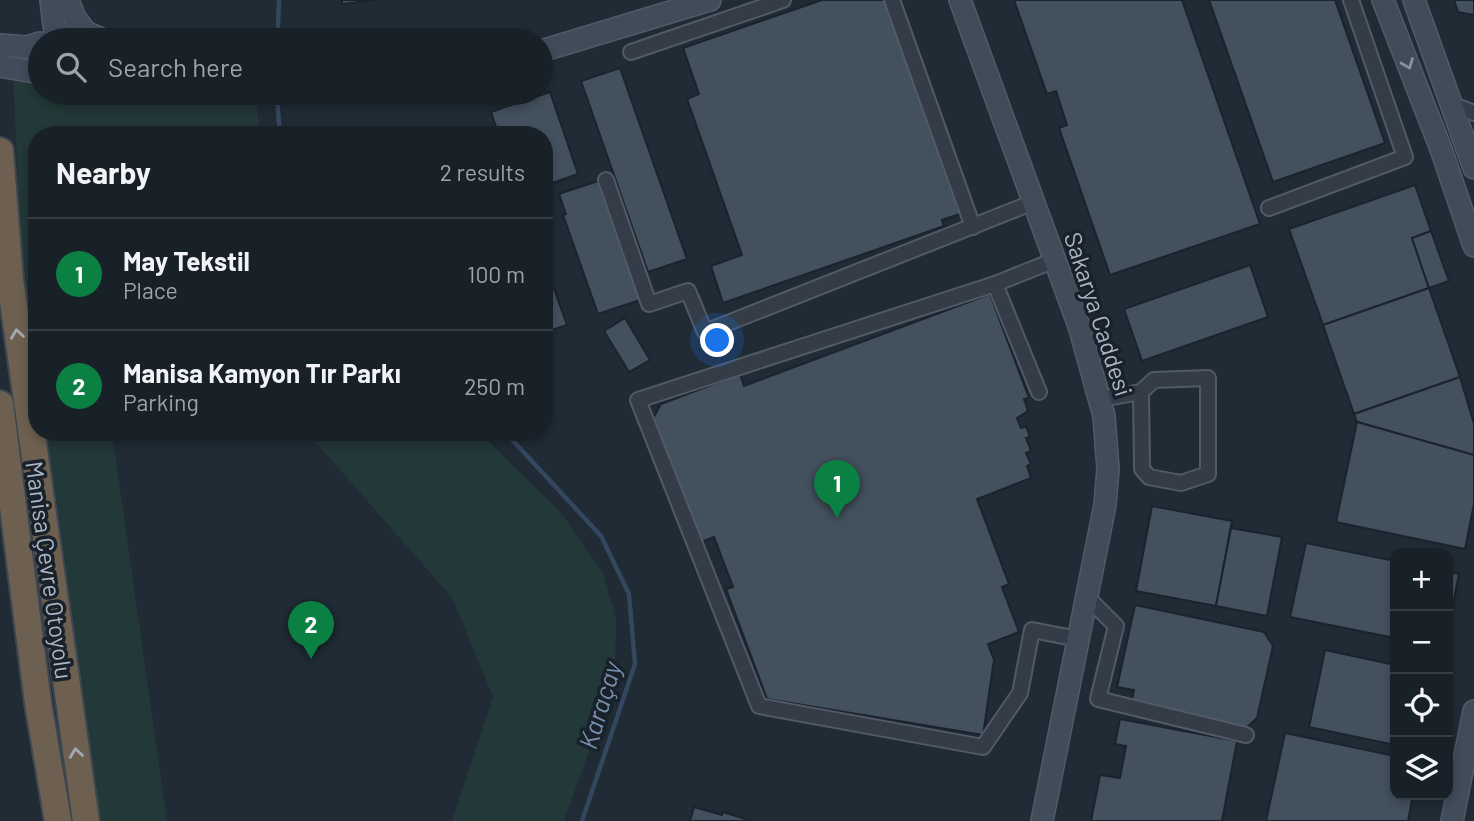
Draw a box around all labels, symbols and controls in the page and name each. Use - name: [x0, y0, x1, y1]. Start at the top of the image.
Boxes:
- search box: [28, 28, 553, 105]
- icon: search: [52, 48, 90, 86]
- text: Search here: [108, 51, 243, 82]
- one-way arrow: [1399, 57, 1413, 69]
- text: Nearby: [56, 154, 151, 190]
- text: 2 results: [440, 158, 525, 186]
- street label: Sakarya Caddesi: [1059, 228, 1139, 400]
- text: May Tekstil: [123, 245, 250, 276]
- text: 1: [75, 260, 83, 288]
- text: 100 m: [467, 260, 525, 288]
- text: Place: [123, 276, 178, 304]
- your location: [700, 323, 734, 357]
- one-way arrow: [10, 328, 25, 340]
- text: Manisa Kamyon Tır Parkı: [123, 357, 401, 388]
- text: 2: [73, 372, 85, 400]
- text: 250 m: [464, 372, 525, 400]
- text: Parking: [123, 388, 199, 416]
- street label: Manisa Çevre Otoyolu: [20, 459, 80, 681]
- pin: 1: [814, 460, 860, 518]
- map controls: [1390, 548, 1453, 800]
- button: +: [1390, 548, 1453, 611]
- pin: 2: [288, 601, 334, 659]
- button: −: [1390, 611, 1453, 674]
- water label: Karaçay: [571, 656, 627, 753]
- button: locate: [1390, 674, 1453, 737]
- button: layers: [1390, 737, 1453, 800]
- one-way arrow: [69, 748, 84, 759]

